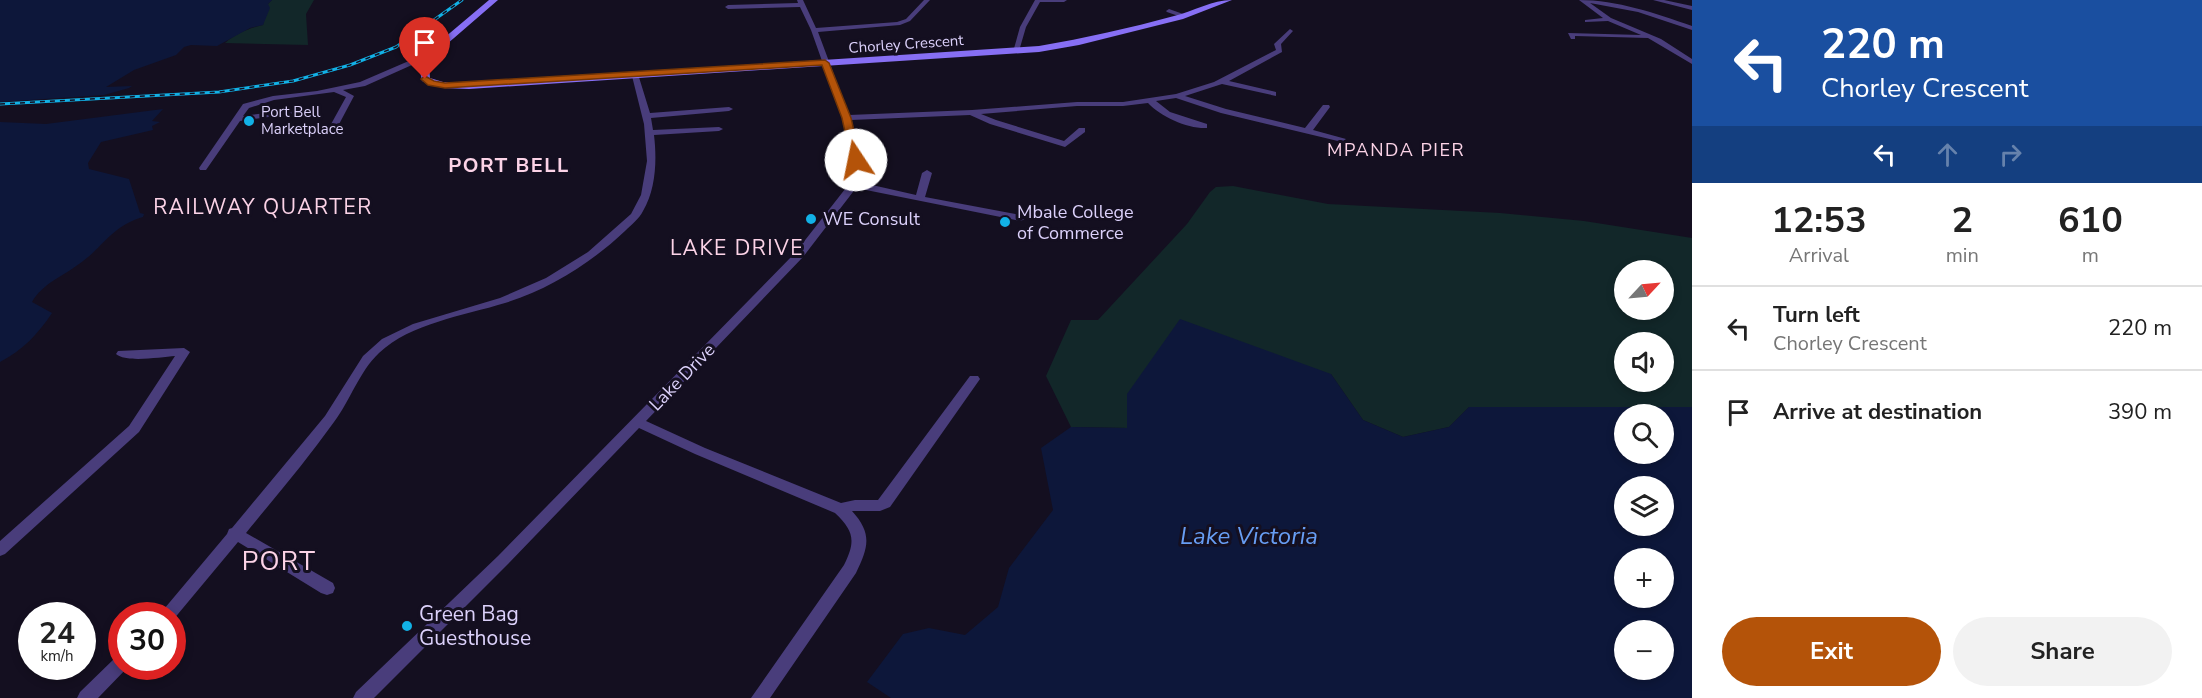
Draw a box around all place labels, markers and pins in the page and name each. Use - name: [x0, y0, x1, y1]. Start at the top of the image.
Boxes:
- pin: [399, 17, 450, 79]
- place label: Port Bell Marketplace: [261, 102, 344, 139]
- marker: Port Bell Marketplace: [242, 114, 256, 128]
- place label: Mbale College of Commerce: [1017, 200, 1134, 245]
- place label: WE Consult: [823, 207, 921, 231]
- marker: WE Consult: [804, 212, 818, 226]
- marker: Mbale College of Commerce: [998, 215, 1012, 229]
- place label: Green Bag Guesthouse: [419, 600, 531, 652]
- marker: Green Bag Guesthouse: [400, 619, 414, 633]

